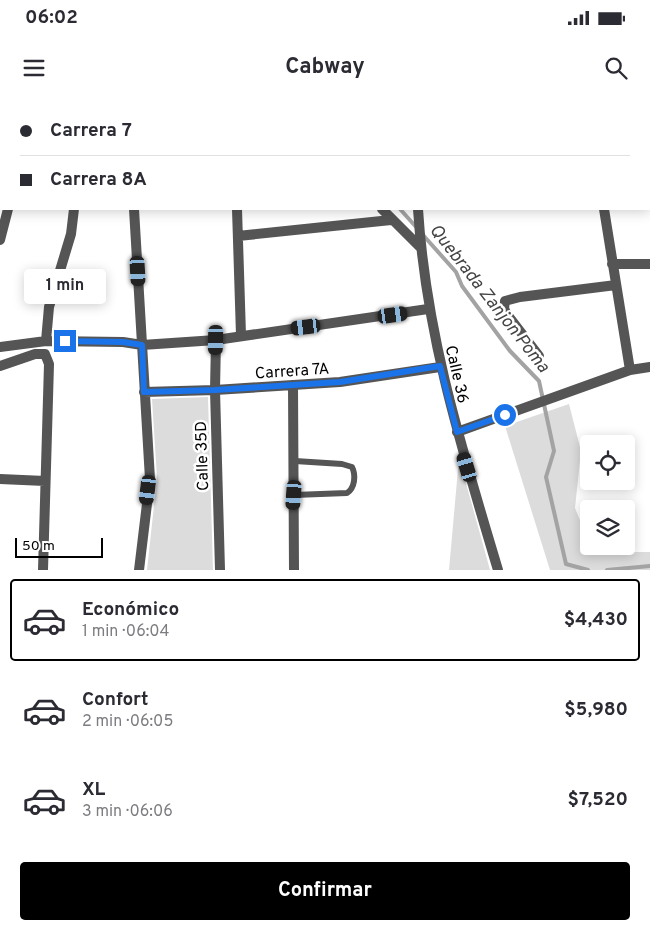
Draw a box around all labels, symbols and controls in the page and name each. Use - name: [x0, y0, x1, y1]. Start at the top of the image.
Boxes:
- text: 06:02: [25, 6, 78, 30]
- icon: menu: [20, 54, 48, 82]
- text: Cabway: [285, 54, 365, 81]
- icon: search: [602, 54, 630, 82]
- text: Carrera 7: [50, 119, 132, 143]
- text: Carrera 8A: [50, 168, 147, 192]
- water label: Quebrada Zanjon Poma: [424, 220, 554, 378]
- car: [129, 256, 146, 286]
- callout: 1 min: [24, 268, 106, 304]
- text: 1 min: [46, 276, 84, 296]
- car: [377, 305, 408, 325]
- car: [290, 318, 321, 336]
- car: [208, 325, 223, 355]
- route end: [54, 330, 76, 352]
- street label: Calle 36: [440, 344, 472, 405]
- street label: Carrera 7A: [254, 359, 330, 385]
- route start: [494, 404, 516, 426]
- street label: Calle 35D: [192, 421, 214, 491]
- map controls: [580, 435, 635, 555]
- button: locate: [580, 435, 635, 490]
- car: [455, 450, 478, 484]
- car: [138, 474, 157, 506]
- car: [285, 480, 302, 510]
- button: layers: [580, 500, 635, 555]
- scale bar: [15, 535, 102, 558]
- text: 50 m: [22, 538, 55, 555]
- icon: car: [22, 598, 67, 643]
- text: Económico: [82, 598, 179, 622]
- text: $4,430: [564, 608, 628, 632]
- text: 1 min · 06:04: [82, 622, 170, 642]
- icon: car: [22, 688, 67, 733]
- text: Confort: [82, 688, 148, 712]
- text: $5,980: [564, 698, 628, 722]
- text: 2 min · 06:05: [82, 712, 173, 732]
- icon: car: [22, 778, 67, 823]
- text: XL: [82, 778, 105, 802]
- text: $7,520: [567, 788, 628, 812]
- text: 3 min · 06:06: [82, 802, 173, 822]
- button: Confirmar: [20, 862, 630, 920]

